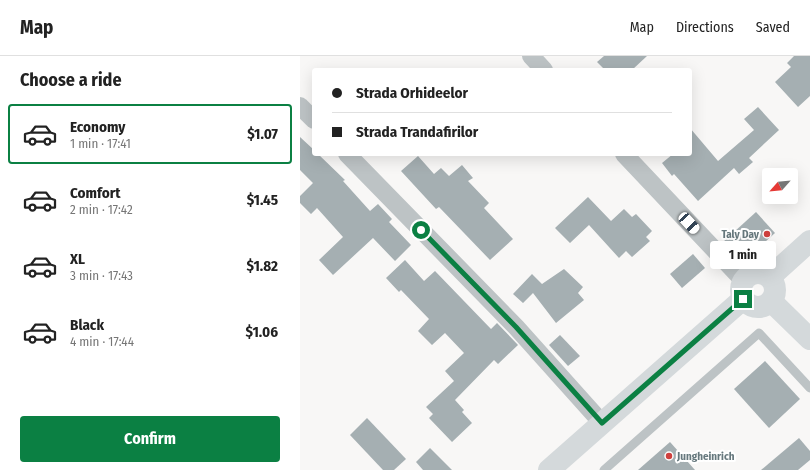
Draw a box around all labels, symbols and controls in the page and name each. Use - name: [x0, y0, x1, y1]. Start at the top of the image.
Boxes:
- text: Map: [20, 16, 53, 39]
- text: Map: [630, 19, 654, 36]
- text: Directions: [676, 19, 734, 36]
- text: Saved: [756, 19, 790, 36]
- text: Choose a ride: [20, 69, 122, 91]
- text: Strada Orhideelor: [356, 84, 468, 102]
- icon: car: [22, 116, 58, 152]
- text: Economy: [70, 118, 125, 136]
- text: Strada Trandafirilor: [356, 123, 478, 141]
- text: $1.07: [247, 125, 278, 143]
- text: 1 min · 17:41: [70, 136, 131, 151]
- north arrow: [762, 168, 798, 204]
- map controls: [762, 168, 798, 204]
- icon: car: [22, 182, 58, 218]
- text: Comfort: [70, 184, 121, 202]
- text: $1.45: [247, 191, 278, 209]
- text: 2 min · 17:42: [70, 202, 133, 217]
- car: [676, 210, 702, 236]
- route start: [412, 221, 430, 239]
- place label: Taly Day: [721, 228, 760, 241]
- marker: Taly Day: [762, 229, 772, 239]
- callout: 1 min: [710, 241, 776, 269]
- text: 1 min: [729, 247, 757, 262]
- icon: car: [22, 248, 58, 284]
- text: XL: [70, 250, 85, 268]
- text: $1.82: [246, 257, 278, 275]
- text: 3 min · 17:43: [70, 268, 133, 283]
- route end: [734, 290, 752, 308]
- icon: car: [22, 314, 58, 350]
- text: Black: [70, 316, 104, 334]
- text: $1.06: [245, 323, 278, 341]
- text: 4 min · 17:44: [70, 334, 134, 349]
- button: Confirm: [20, 416, 280, 462]
- place label: Jungheinrich: [676, 450, 735, 463]
- marker: Jungheinrich: [664, 451, 674, 461]

